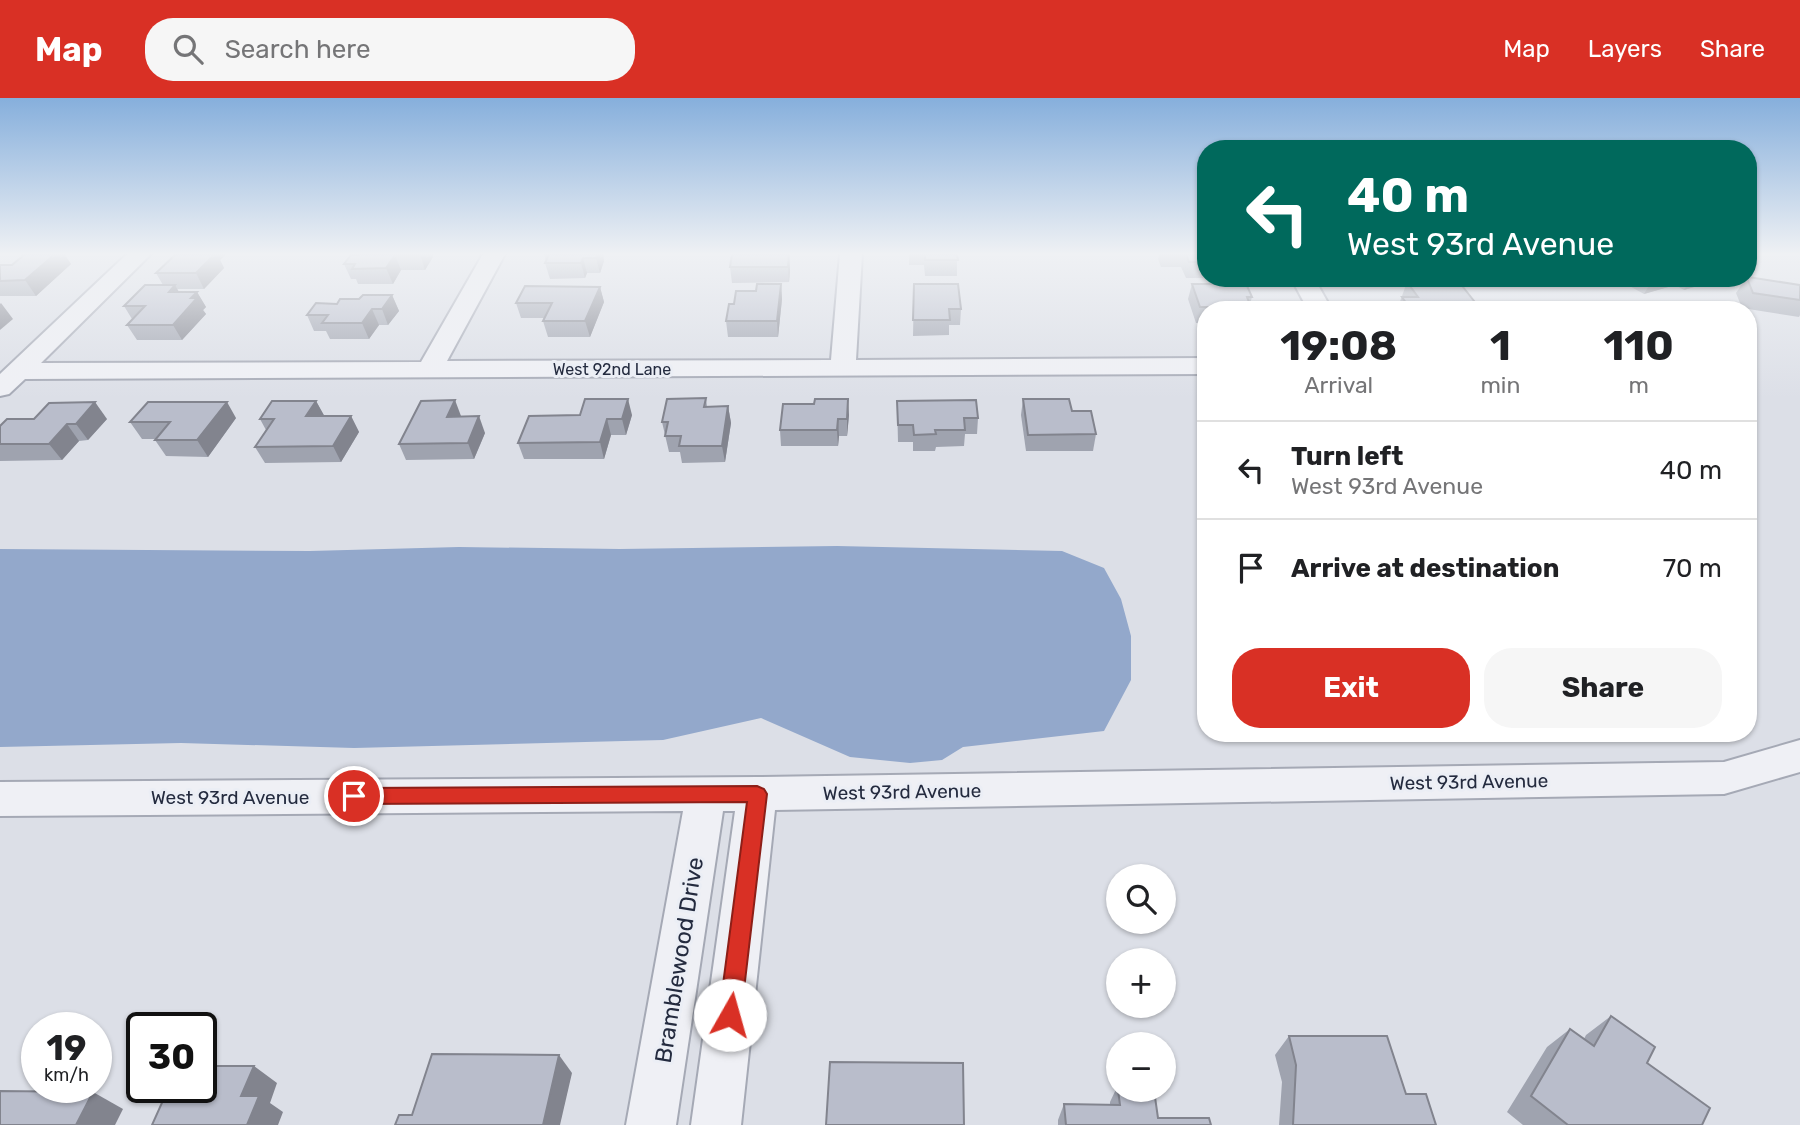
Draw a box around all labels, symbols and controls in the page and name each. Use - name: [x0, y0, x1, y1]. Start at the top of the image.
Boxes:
- search box: [145, 18, 635, 81]
- text: Map: [35, 30, 103, 69]
- icon: search: [169, 30, 207, 68]
- text: Search here: [225, 34, 370, 65]
- text: Map: [1503, 35, 1550, 63]
- text: Layers: [1588, 35, 1662, 63]
- text: Share: [1700, 35, 1765, 63]
- text: 40 m: [1347, 166, 1469, 224]
- icon: left: [1232, 168, 1323, 259]
- text: West 93rd Avenue: [1347, 225, 1614, 263]
- text: 19:08: [1280, 321, 1397, 371]
- text: 1: [1490, 321, 1511, 371]
- text: 110: [1603, 321, 1674, 371]
- street label: West 92nd Lane: [553, 360, 671, 379]
- text: Arrival: [1304, 371, 1373, 399]
- text: min: [1480, 371, 1520, 399]
- text: m: [1628, 371, 1649, 399]
- text: Turn left: [1291, 441, 1403, 472]
- icon: left: [1232, 451, 1270, 489]
- text: 40 m: [1660, 455, 1722, 486]
- text: West 93rd Avenue: [1291, 472, 1483, 500]
- icon: arrive: [1232, 549, 1270, 587]
- text: Arrive at destination: [1291, 553, 1559, 584]
- text: 70 m: [1663, 553, 1722, 584]
- button: Exit: [1232, 648, 1470, 728]
- button: Share: [1484, 648, 1722, 728]
- pin: [324, 766, 384, 826]
- street label: West 93rd Avenue: [1389, 769, 1549, 795]
- icon: arrive: [335, 777, 373, 815]
- street label: West 93rd Avenue: [822, 779, 982, 805]
- street label: West 93rd Avenue: [151, 786, 309, 809]
- street label: Bramblewood Drive: [649, 855, 709, 1065]
- map controls: [1106, 864, 1176, 1102]
- button: search: [1106, 864, 1176, 934]
- button: +: [1106, 948, 1176, 1018]
- position arrow: [693, 978, 767, 1052]
- speed limit sign: 30: [126, 1012, 217, 1103]
- text: 19: [47, 1027, 86, 1069]
- button: −: [1106, 1032, 1176, 1102]
- text: km/h: [44, 1064, 89, 1086]

